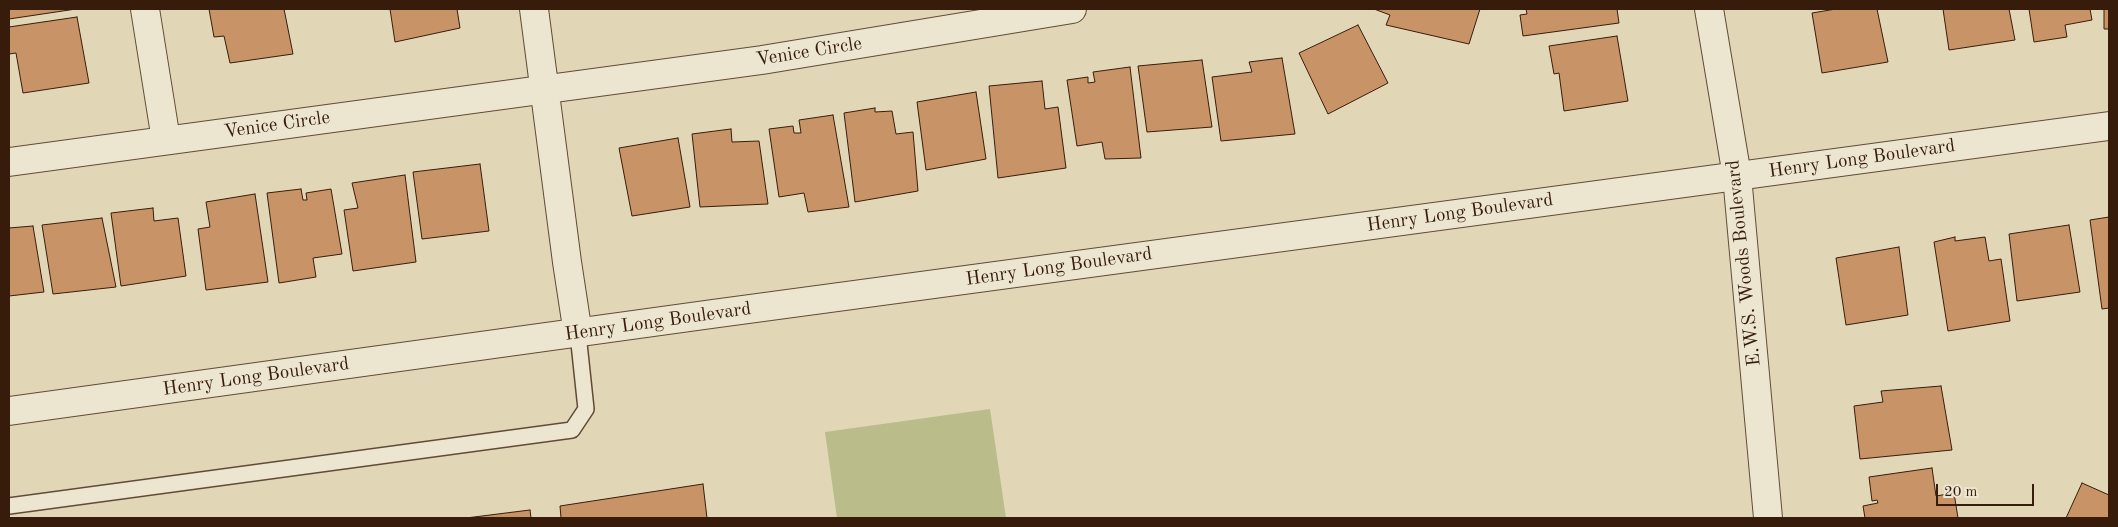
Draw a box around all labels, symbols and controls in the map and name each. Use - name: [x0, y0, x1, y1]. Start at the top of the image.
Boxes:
- street label: Venice Circle: [754, 32, 864, 72]
- street label: Venice Circle: [222, 106, 332, 144]
- street label: Henry Long Boulevard: [1767, 135, 1957, 183]
- street label: E.W.S. Woods Boulevard: [1722, 159, 1766, 367]
- street label: Henry Long Boulevard: [1365, 189, 1555, 237]
- street label: Henry Long Boulevard: [964, 243, 1154, 291]
- street label: Henry Long Boulevard: [563, 298, 753, 346]
- street label: Henry Long Boulevard: [161, 353, 351, 401]
- scale bar: [1938, 474, 2036, 506]
- text: 20 m: [1944, 485, 1978, 500]

